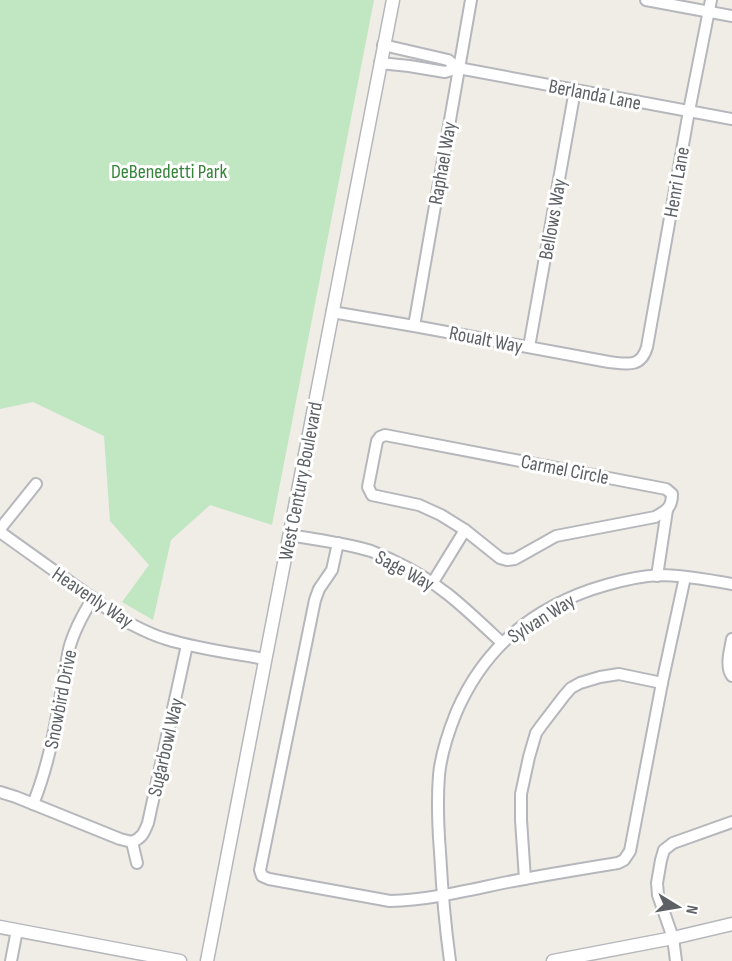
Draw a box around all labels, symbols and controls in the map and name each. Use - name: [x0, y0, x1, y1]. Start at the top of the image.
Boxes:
- street label: Berlanda Lane: [547, 74, 643, 116]
- street label: Raphael Way: [424, 119, 462, 207]
- street label: Henri Lane: [659, 145, 695, 219]
- park label: DeBenedetti Park: [111, 160, 227, 184]
- street label: Bellows Way: [534, 176, 572, 262]
- street label: Roualt Way: [447, 321, 525, 359]
- street label: West Century Boulevard: [274, 400, 328, 562]
- street label: Carmel Circle: [519, 450, 611, 490]
- street label: Sage Way: [371, 545, 438, 596]
- street label: Heavenly Way: [47, 562, 138, 634]
- street label: Sylvan Way: [504, 589, 580, 649]
- street label: Snowbird Drive: [40, 648, 82, 751]
- street label: Sugarbowl Way: [143, 695, 189, 799]
- north arrow: [648, 877, 708, 937]
- text: N: [681, 904, 701, 916]

